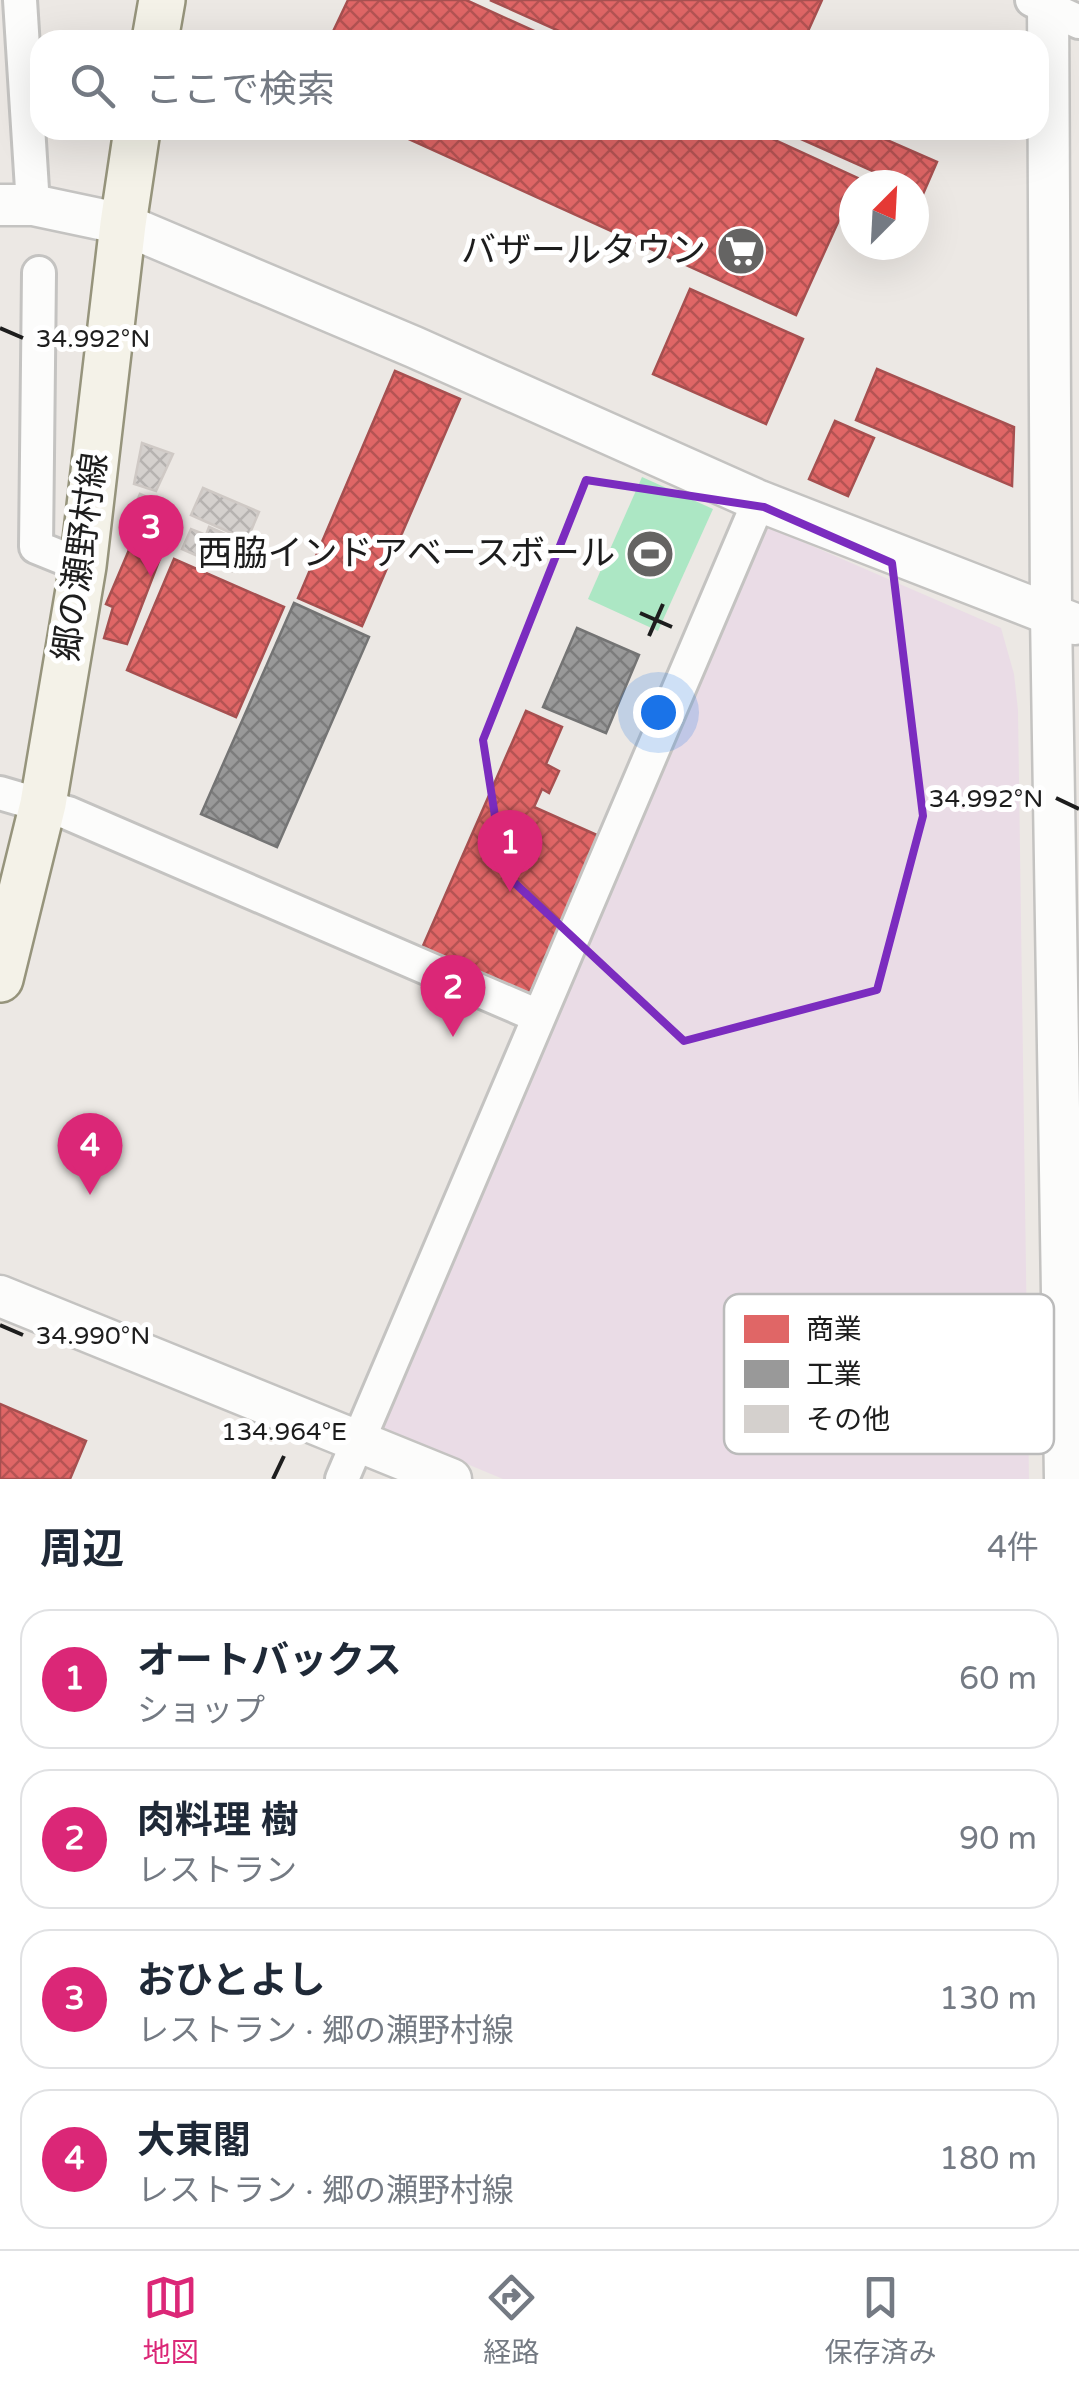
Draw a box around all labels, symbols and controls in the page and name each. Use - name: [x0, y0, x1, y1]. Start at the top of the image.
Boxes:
- search box: [30, 30, 1049, 140]
- icon: search: [65, 58, 120, 113]
- text: ここで検索: [145, 67, 335, 113]
- north arrow: [839, 170, 929, 260]
- supermarket icon: バザールタウン: [715, 225, 767, 277]
- place label: バザールタウン: [461, 230, 706, 272]
- text: 34.992°N: [36, 324, 150, 354]
- street label: 郷の瀬野村線: [46, 450, 116, 664]
- pin: 3: [118, 494, 184, 577]
- sports icon: 西脇インドアベースボール: [624, 528, 676, 580]
- place label: 西脇インドアベースボール: [197, 533, 615, 575]
- your location: [633, 687, 684, 738]
- text: 34.992°N: [929, 784, 1043, 814]
- pin: 1: [478, 810, 542, 892]
- pin: 2: [420, 954, 486, 1037]
- pin: 4: [58, 1112, 122, 1195]
- legend: [724, 1294, 1054, 1454]
- text: 商業: [806, 1313, 862, 1347]
- text: 34.990°N: [36, 1321, 150, 1351]
- text: 工業: [806, 1358, 862, 1392]
- text: その他: [806, 1403, 890, 1437]
- text: 134.964°E: [221, 1417, 347, 1447]
- text: 周辺: [40, 1524, 124, 1575]
- text: 4件: [987, 1529, 1039, 1567]
- text: オートバックス: [137, 1638, 402, 1684]
- text: 1: [64, 1660, 85, 1698]
- text: 60 m: [959, 1660, 1037, 1698]
- text: ショップ: [137, 1692, 265, 1730]
- text: 肉料理 樹: [137, 1798, 299, 1844]
- text: 2: [64, 1820, 85, 1858]
- text: 90 m: [959, 1820, 1037, 1858]
- text: レストラン: [137, 1852, 297, 1890]
- text: おひとよし: [137, 1958, 326, 2004]
- text: 3: [64, 1980, 85, 2018]
- text: 130 m: [939, 1980, 1037, 2018]
- text: レストラン · 郷の瀬野村線: [137, 2012, 514, 2050]
- text: 大東閣: [137, 2118, 251, 2164]
- text: 4: [64, 2140, 85, 2178]
- text: 180 m: [939, 2140, 1037, 2178]
- text: レストラン · 郷の瀬野村線: [137, 2172, 514, 2210]
- tab: 地図: [142, 2270, 199, 2370]
- tab: 経路: [483, 2270, 540, 2370]
- tab: 保存済み: [824, 2270, 937, 2370]

